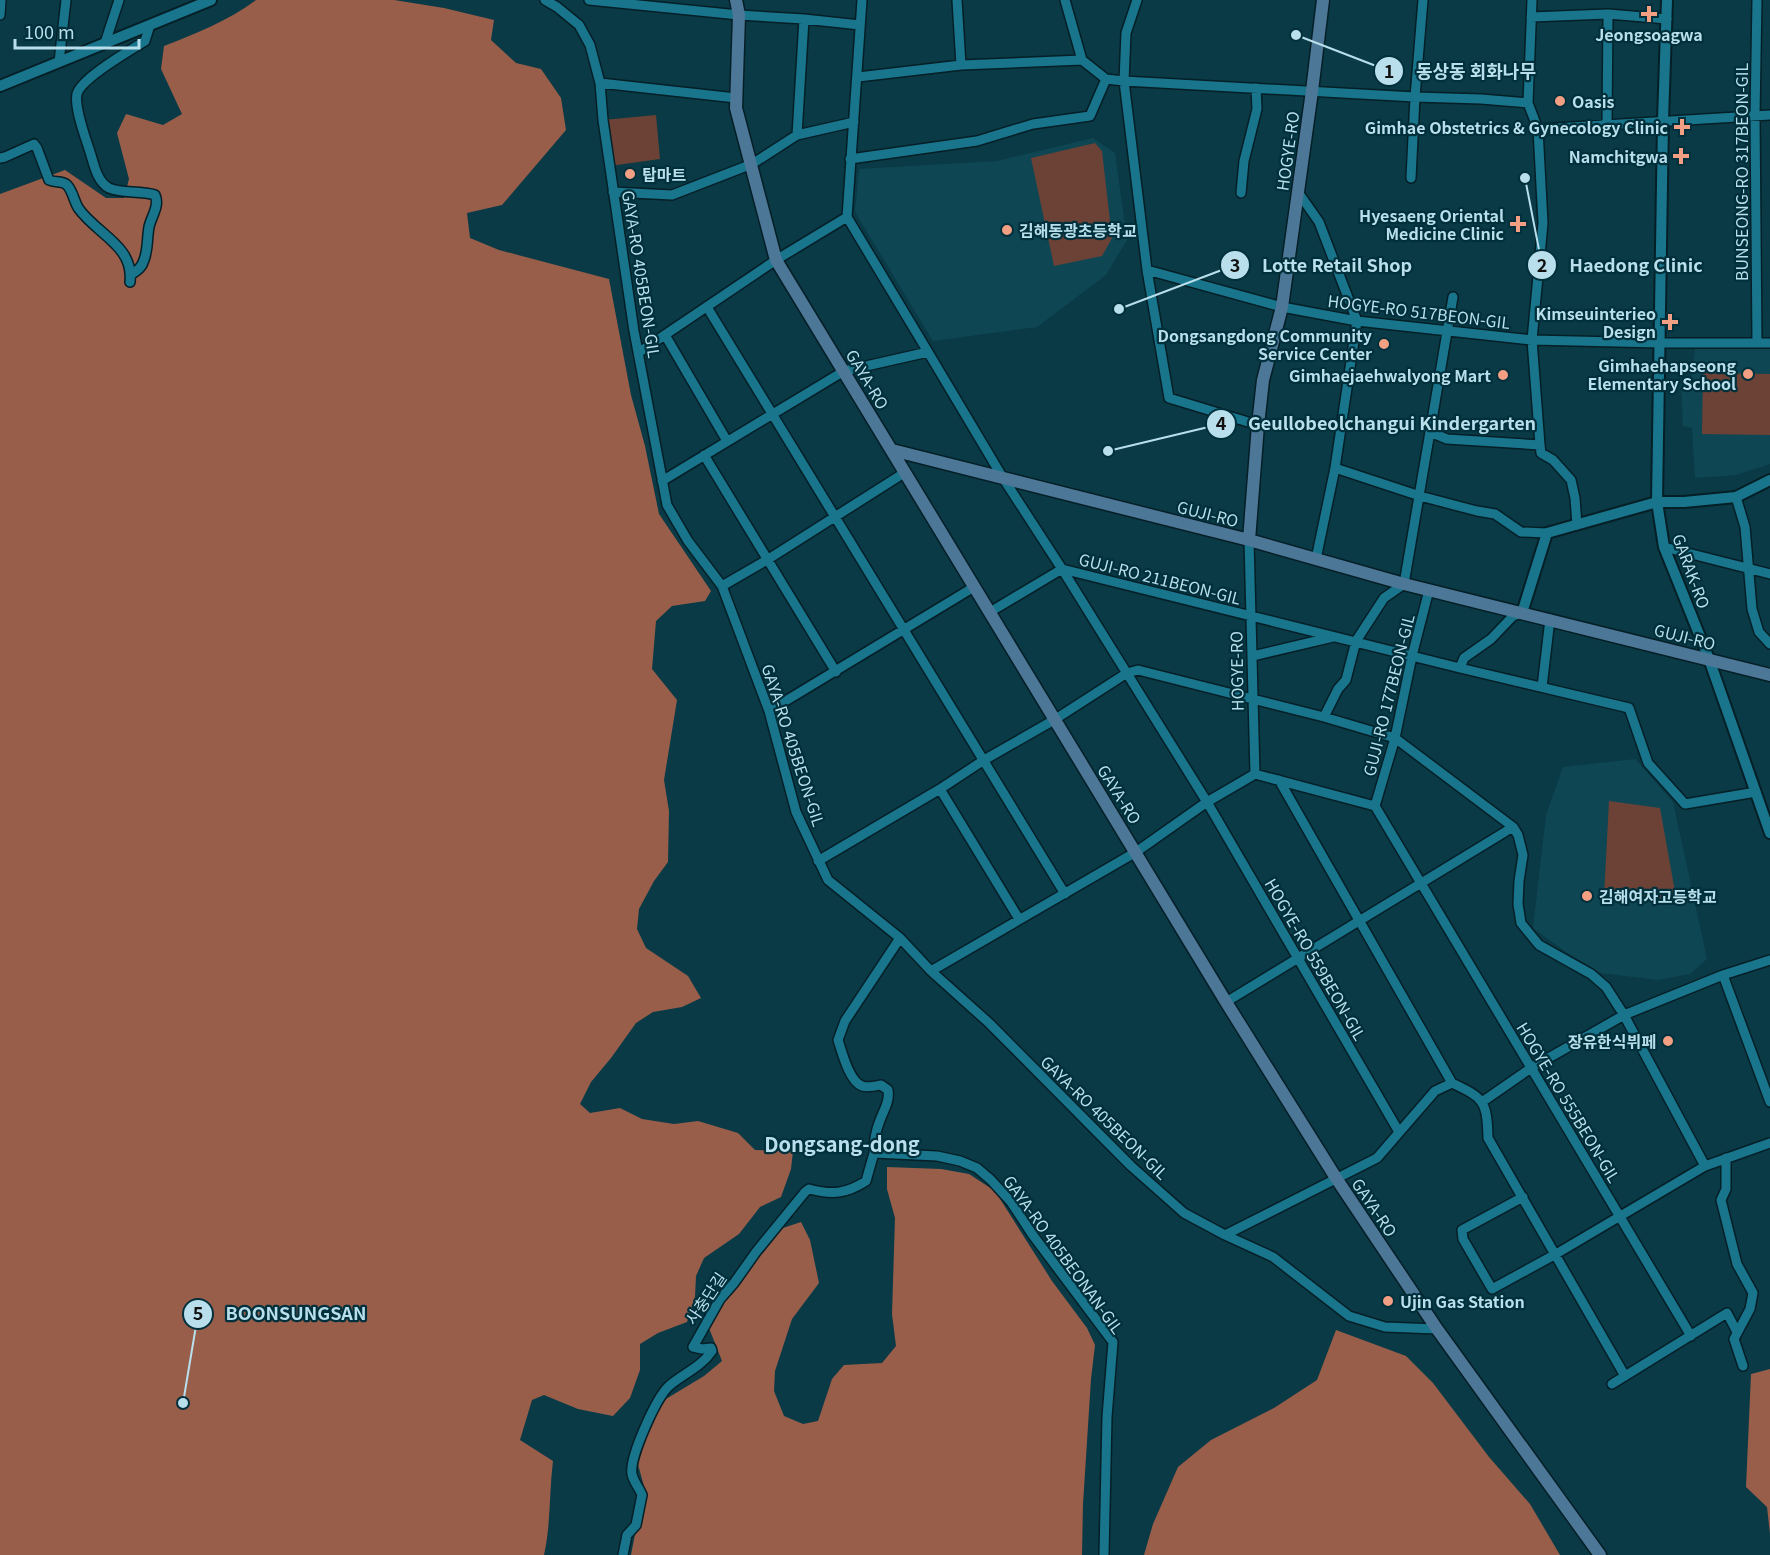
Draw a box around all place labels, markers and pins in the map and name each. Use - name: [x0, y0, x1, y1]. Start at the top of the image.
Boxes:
- marker: Jeongsoagwa: [1640, 5, 1658, 23]
- place label: Jeongsoagwa: [1595, 22, 1703, 46]
- callout: 동상동 회화나무: [1374, 53, 1548, 89]
- place label: Oasis: [1572, 89, 1615, 113]
- marker: Oasis: [1553, 94, 1567, 108]
- place label: Gimhae Obstetrics & Gynecology Clinic: [1365, 115, 1668, 139]
- marker: Gimhae Obstetrics & Gynecology Clinic: [1673, 118, 1691, 136]
- place label: Namchitgwa: [1569, 144, 1668, 168]
- marker: Namchitgwa: [1672, 147, 1690, 165]
- place label: 탑마트: [642, 162, 686, 186]
- marker: 탑마트: [623, 167, 637, 181]
- place label: Hyesaeng Oriental Medicine Clinic: [1359, 203, 1504, 245]
- marker: Hyesaeng Oriental Medicine Clinic: [1509, 215, 1527, 233]
- place label: 김해동광초등학교: [1019, 218, 1137, 242]
- marker: 김해동광초등학교: [1000, 223, 1014, 237]
- callout: Lotte Retail Shop: [1220, 247, 1424, 283]
- callout: Haedong Clinic: [1527, 247, 1714, 283]
- place label: Kimseuinterieo Design: [1535, 301, 1656, 343]
- marker: Kimseuinterieo Design: [1661, 313, 1679, 331]
- place label: Dongsangdong Community Service Center: [1158, 323, 1372, 365]
- marker: Dongsangdong Community Service Center: [1377, 337, 1391, 351]
- place label: Gimhaehapseong Elementary School: [1587, 353, 1736, 395]
- place label: Gimhaejaehwalyong Mart: [1289, 363, 1491, 387]
- marker: Gimhaehapseong Elementary School: [1741, 367, 1755, 381]
- marker: Gimhaejaehwalyong Mart: [1496, 368, 1510, 382]
- callout: Geullobeolchangui Kindergarten: [1206, 406, 1548, 442]
- place label: 김해여자고등학교: [1599, 884, 1717, 908]
- marker: 김해여자고등학교: [1580, 889, 1594, 903]
- place label: 장유한식뷔페: [1568, 1029, 1656, 1053]
- marker: 장유한식뷔페: [1661, 1034, 1675, 1048]
- place label: Ujin Gas Station: [1400, 1289, 1525, 1313]
- marker: Ujin Gas Station: [1381, 1294, 1395, 1308]
- callout: BOONSUNGSAN: [183, 1296, 378, 1332]

